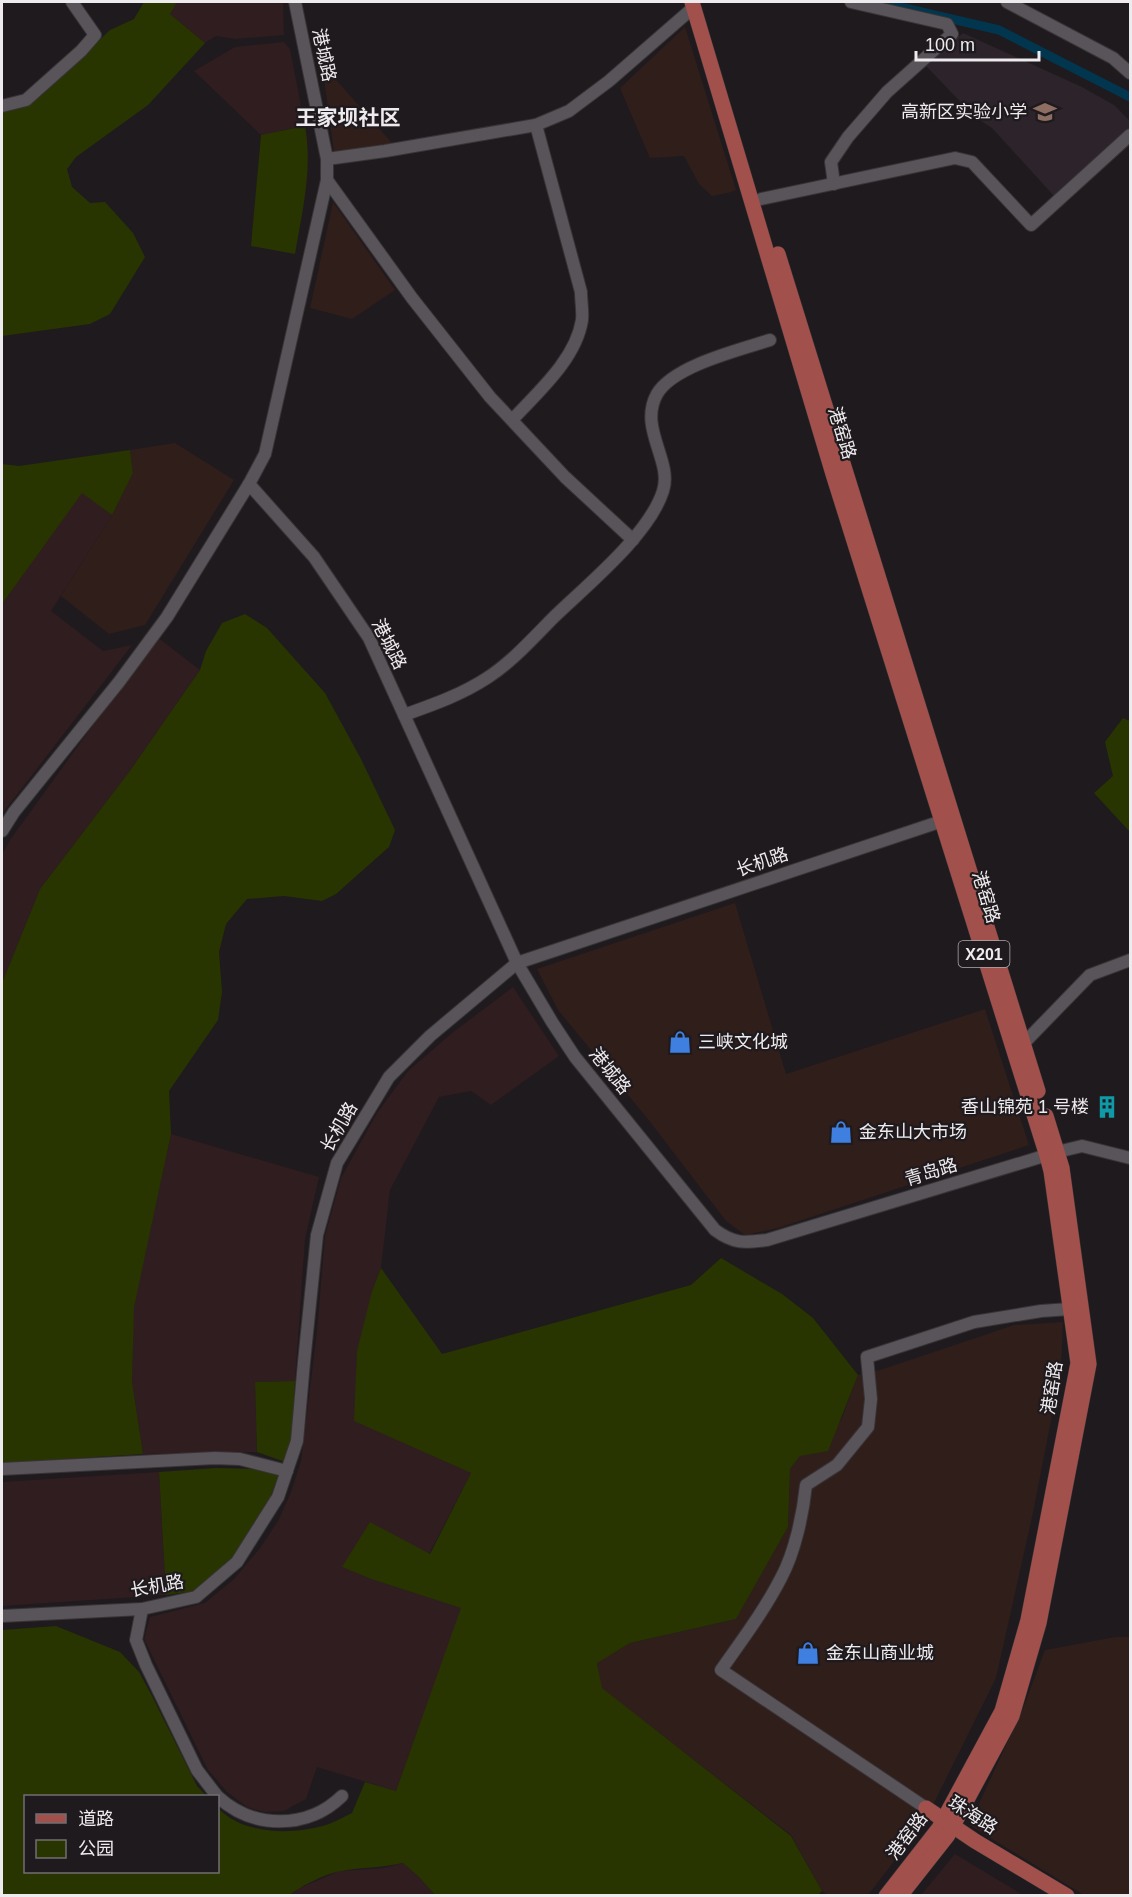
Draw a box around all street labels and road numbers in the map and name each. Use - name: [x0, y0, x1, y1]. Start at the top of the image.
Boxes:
- street label: 港城路: [309, 27, 339, 83]
- street label: 港窑路: [825, 404, 859, 462]
- street label: 港城路: [368, 615, 410, 673]
- street label: 长机路: [733, 844, 791, 880]
- street label: 港窑路: [969, 868, 1003, 926]
- road number: X201: [958, 941, 1010, 967]
- street label: 港城路: [585, 1044, 635, 1098]
- street label: 长机路: [317, 1099, 361, 1155]
- street label: 青岛路: [902, 1155, 960, 1189]
- street label: 港窑路: [1038, 1360, 1066, 1416]
- street label: 长机路: [129, 1571, 185, 1601]
- street label: 珠海路: [945, 1792, 1001, 1838]
- street label: 港窑路: [883, 1808, 931, 1864]

